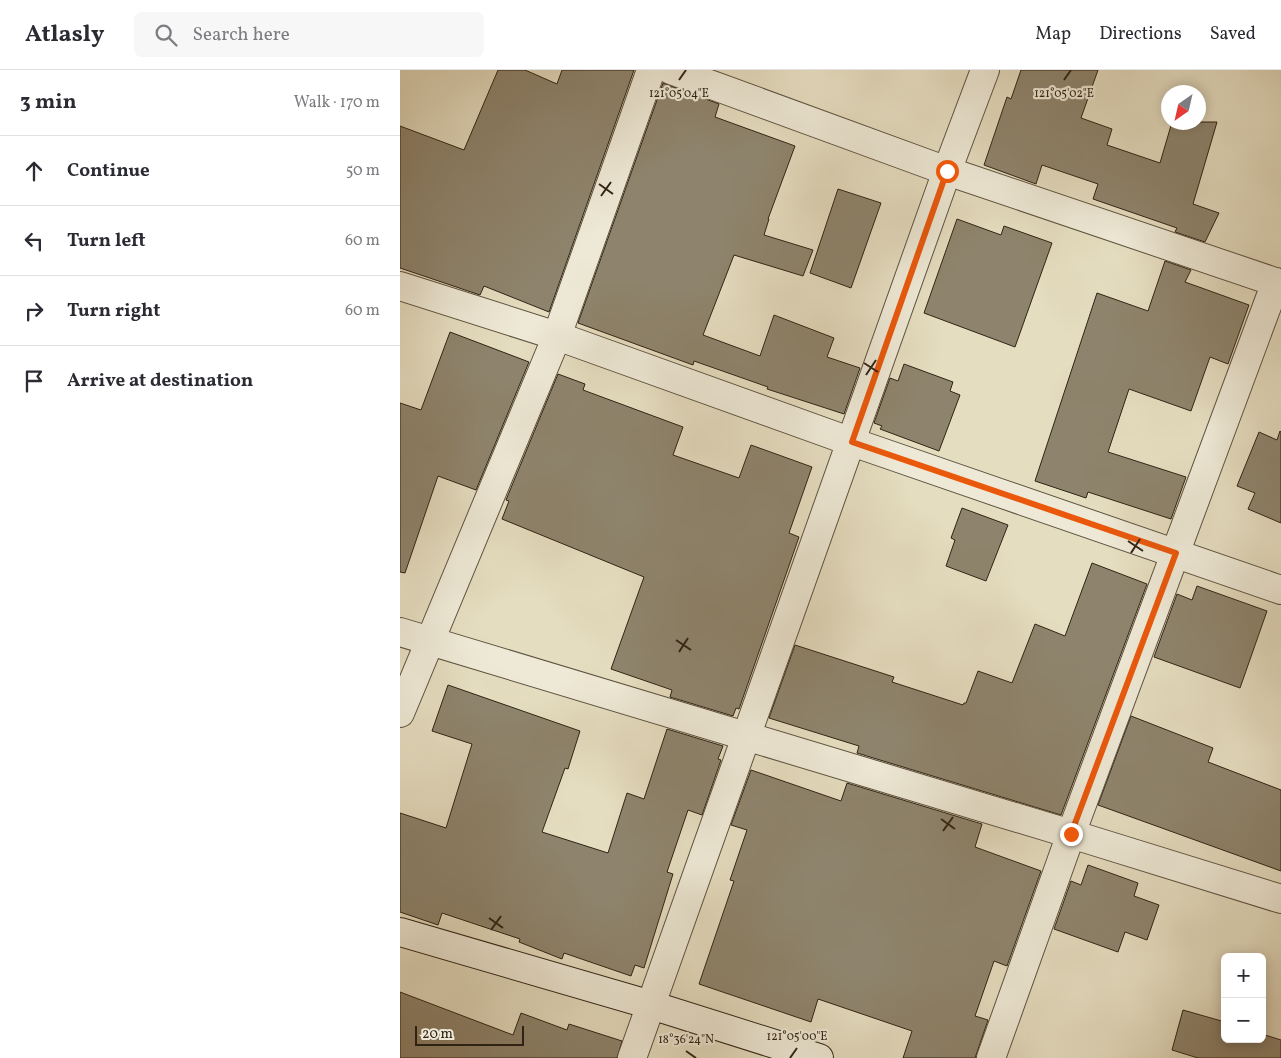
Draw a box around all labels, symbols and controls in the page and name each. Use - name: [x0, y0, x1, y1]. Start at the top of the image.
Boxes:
- search box: [134, 12, 484, 57]
- text: Atlasly: [25, 18, 104, 52]
- icon: search: [152, 21, 180, 49]
- text: Search here: [192, 22, 290, 48]
- text: Map: [1035, 22, 1071, 47]
- text: Directions: [1099, 22, 1182, 47]
- text: Saved: [1210, 22, 1256, 47]
- north arrow: [1161, 85, 1206, 130]
- text: 121°05'04"E: [649, 86, 709, 102]
- text: 121°05'02"E: [1034, 86, 1094, 102]
- text: 3 min: [20, 88, 76, 117]
- text: Walk · 170 m: [294, 92, 380, 114]
- icon: ahead: [20, 157, 48, 185]
- text: Continue: [67, 158, 150, 184]
- text: 50 m: [346, 160, 380, 182]
- route start: [936, 160, 959, 183]
- icon: left: [20, 227, 48, 255]
- text: Turn left: [67, 228, 146, 254]
- text: 60 m: [345, 230, 380, 252]
- icon: right: [20, 297, 48, 325]
- text: Turn right: [67, 298, 160, 324]
- text: 60 m: [345, 300, 380, 322]
- icon: arrive: [20, 367, 48, 395]
- text: Arrive at destination: [67, 368, 253, 394]
- route end: [1060, 823, 1083, 846]
- map controls: [1221, 953, 1266, 1043]
- button: +: [1221, 953, 1266, 998]
- button: −: [1221, 998, 1266, 1043]
- scale bar: [415, 1023, 524, 1046]
- text: 20 m: [422, 1025, 453, 1044]
- text: 121°05'00"E: [767, 1029, 827, 1045]
- text: 18°36'24"N: [658, 1032, 714, 1048]

